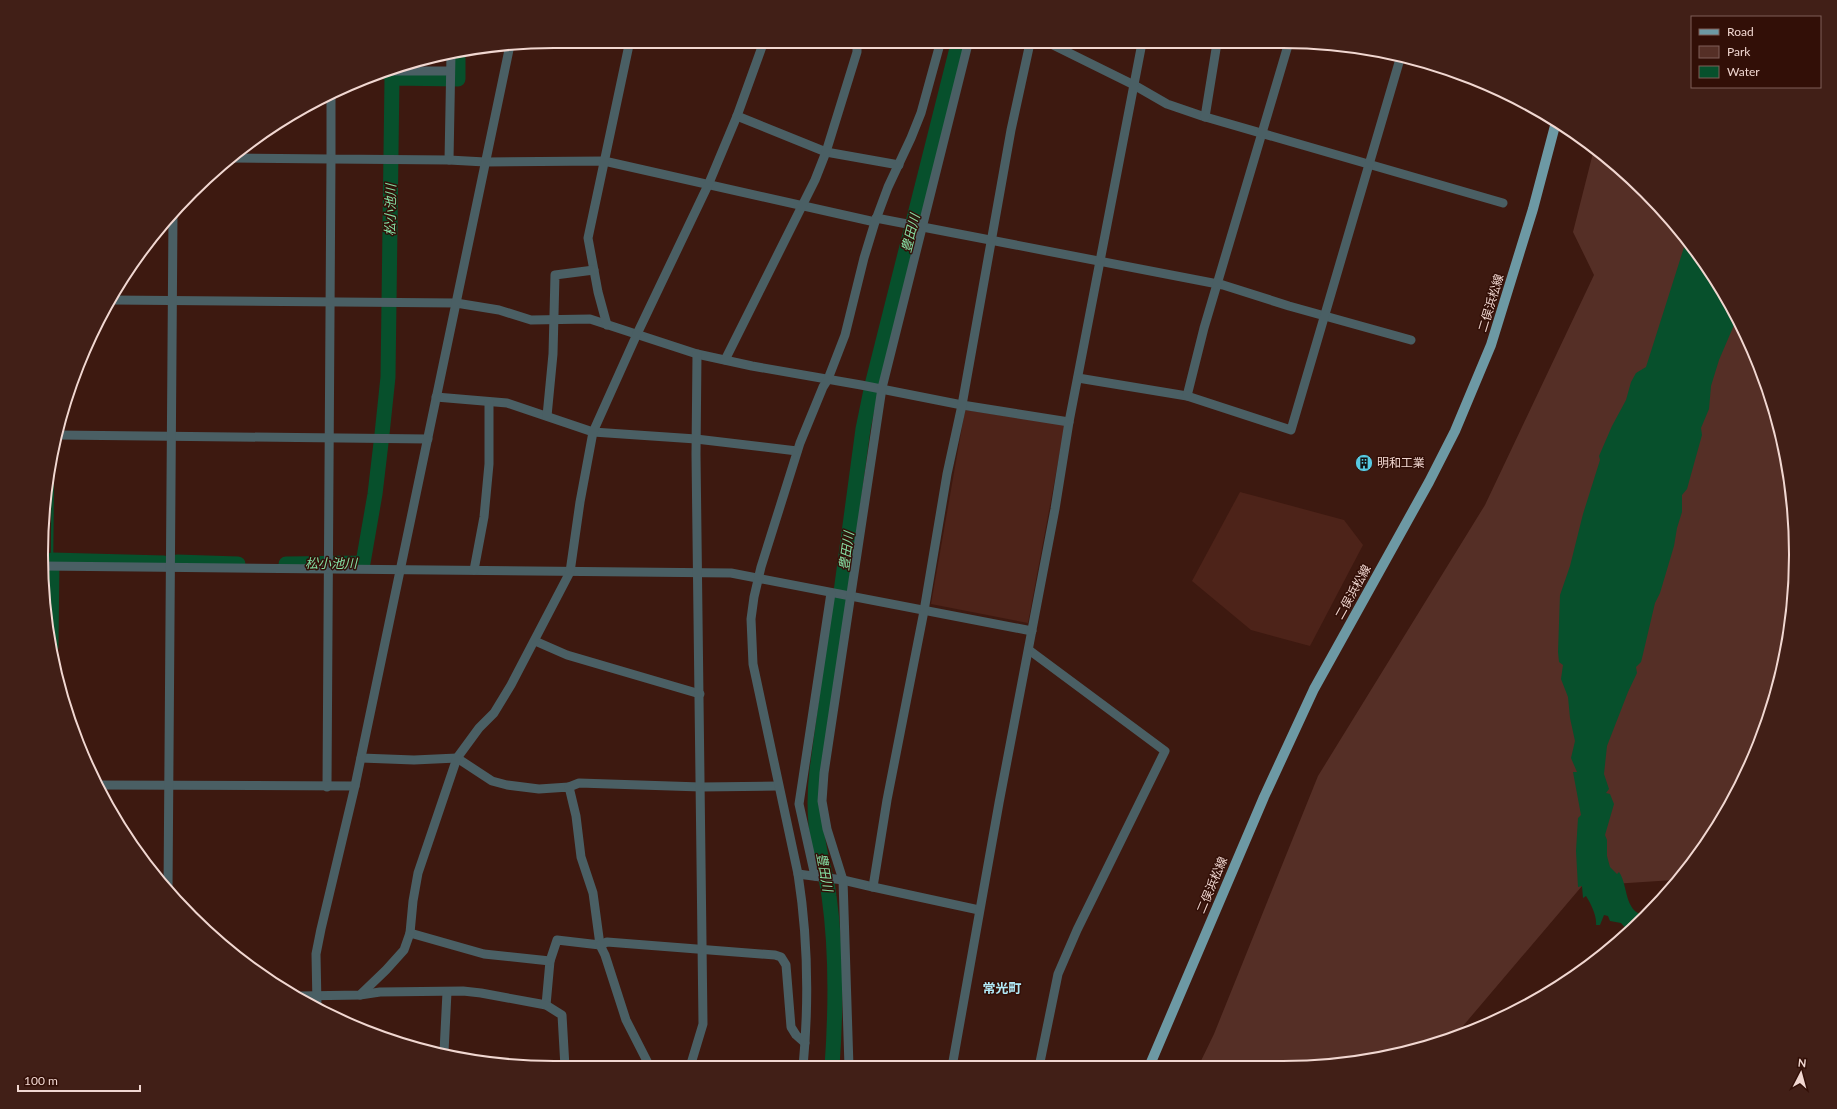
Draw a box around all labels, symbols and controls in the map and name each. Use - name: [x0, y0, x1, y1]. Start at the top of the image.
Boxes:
- legend: [1691, 16, 1821, 88]
- text: Road: [1727, 24, 1754, 39]
- text: Park: [1727, 44, 1751, 59]
- text: Water: [1727, 64, 1760, 79]
- water label: 松小池川: [382, 182, 398, 236]
- water label: 豊田川: [898, 210, 923, 254]
- street label: 二俣浜松線: [1475, 272, 1506, 334]
- building icon: 明和工業: [1354, 453, 1374, 473]
- place label: 明和工業: [1377, 455, 1425, 470]
- water label: 豊田川: [835, 529, 857, 571]
- water label: 松小池川: [305, 555, 359, 571]
- street label: 二俣浜松線: [1331, 562, 1374, 622]
- water label: 豊田川: [814, 851, 837, 895]
- street label: 二俣浜松線: [1193, 854, 1230, 915]
- district label: 常光町: [982, 980, 1022, 996]
- north arrow: [1781, 1053, 1821, 1093]
- text: N: [1797, 1056, 1807, 1069]
- scale bar: [18, 1067, 140, 1093]
- text: 100 m: [24, 1073, 58, 1088]

